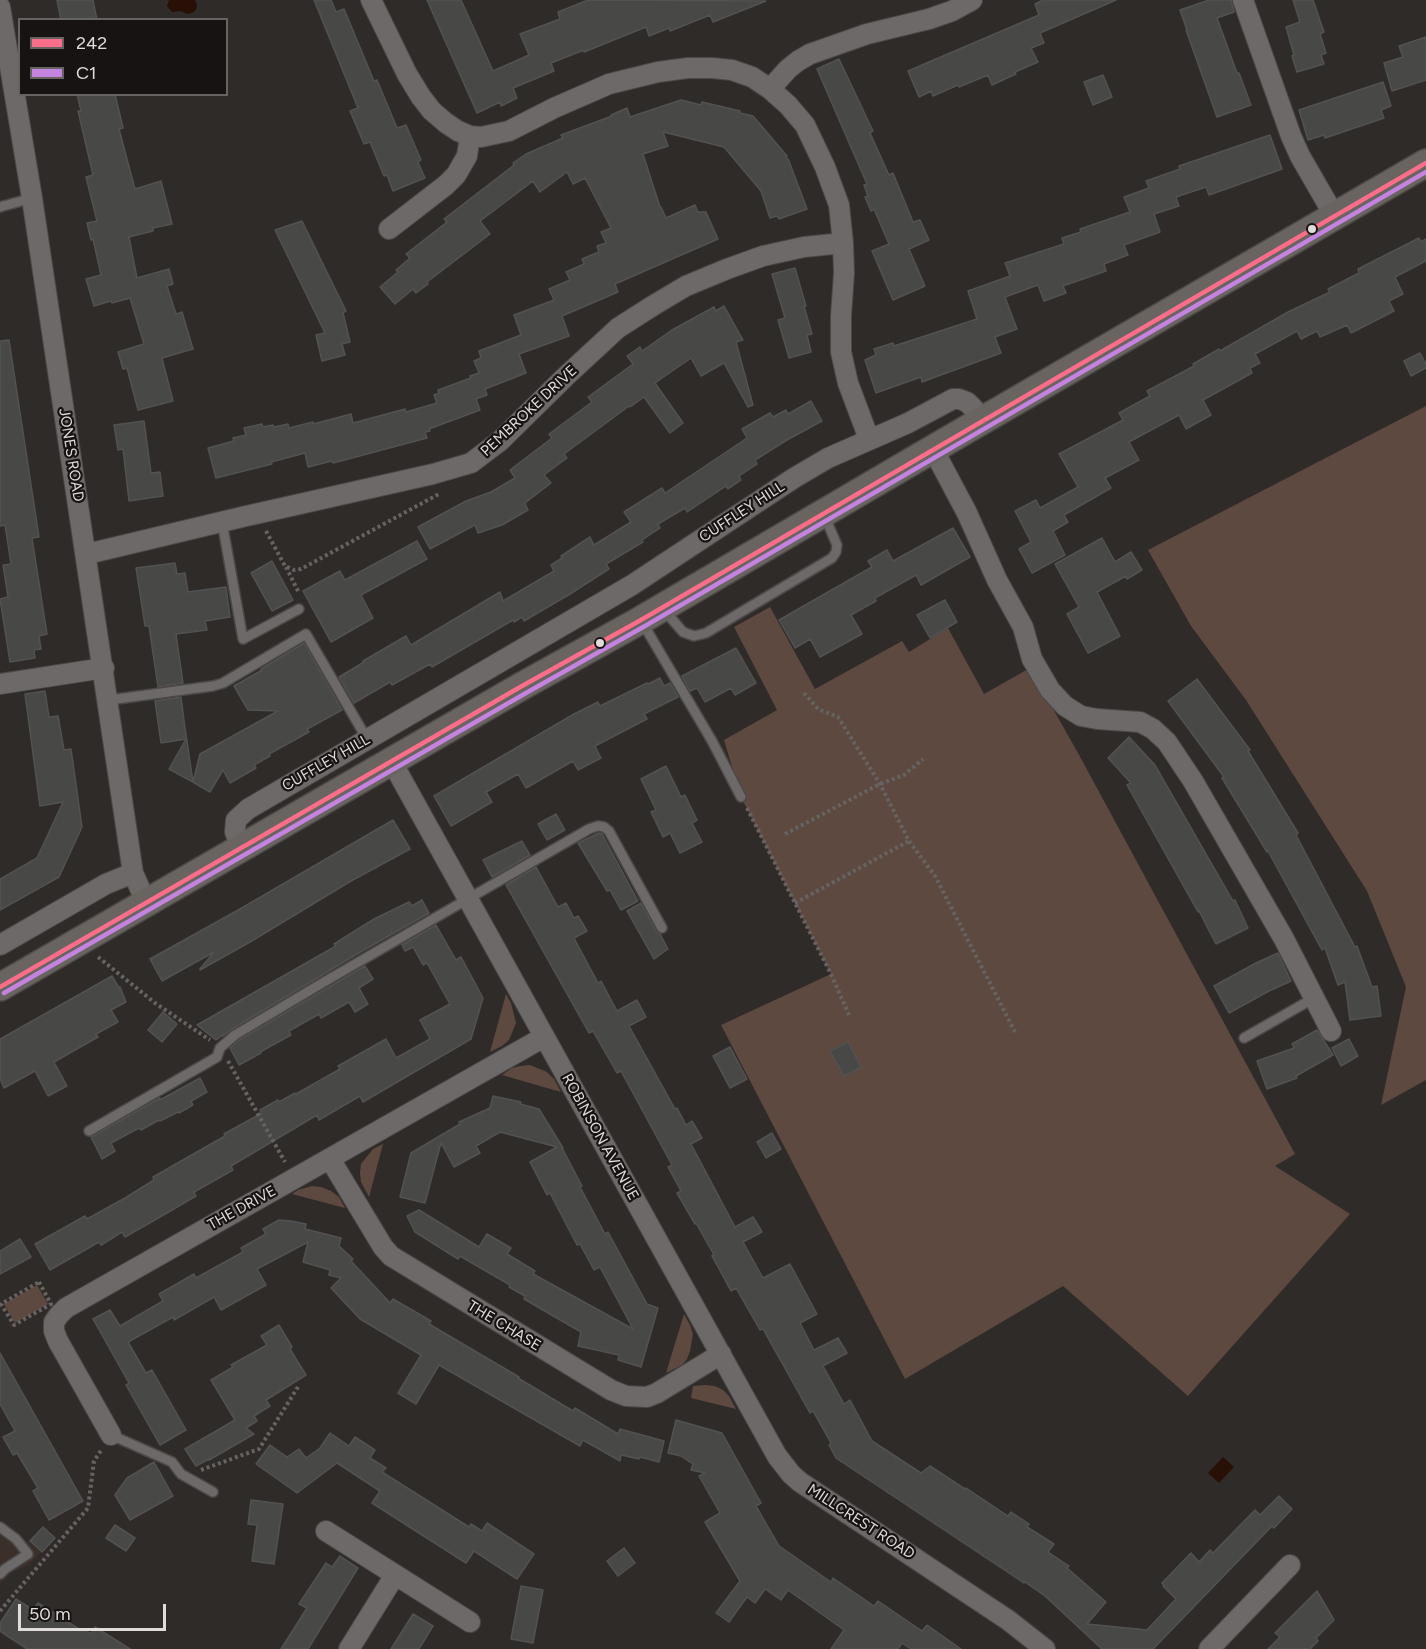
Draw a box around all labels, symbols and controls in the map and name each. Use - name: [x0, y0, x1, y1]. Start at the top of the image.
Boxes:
- legend: [18, 18, 228, 96]
- text: 242: [76, 32, 107, 54]
- text: C1: [76, 62, 96, 84]
- unlabelled marker: [1306, 223, 1318, 235]
- street label: PEMBROKE DRIVE: [477, 362, 581, 460]
- street label: JONES ROAD: [55, 407, 87, 503]
- street label: CUFFLEY HILL: [696, 478, 788, 546]
- unlabelled marker: [594, 637, 606, 649]
- street label: CUFFLEY HILL: [279, 731, 373, 795]
- street label: ROBINSON AVENUE: [558, 1071, 642, 1203]
- street label: THE DRIVE: [205, 1182, 279, 1234]
- street label: THE CHASE: [464, 1297, 544, 1355]
- street label: MILLCREST ROAD: [804, 1481, 918, 1563]
- scale bar: [21, 1592, 170, 1630]
- text: 50 m: [29, 1603, 71, 1625]

